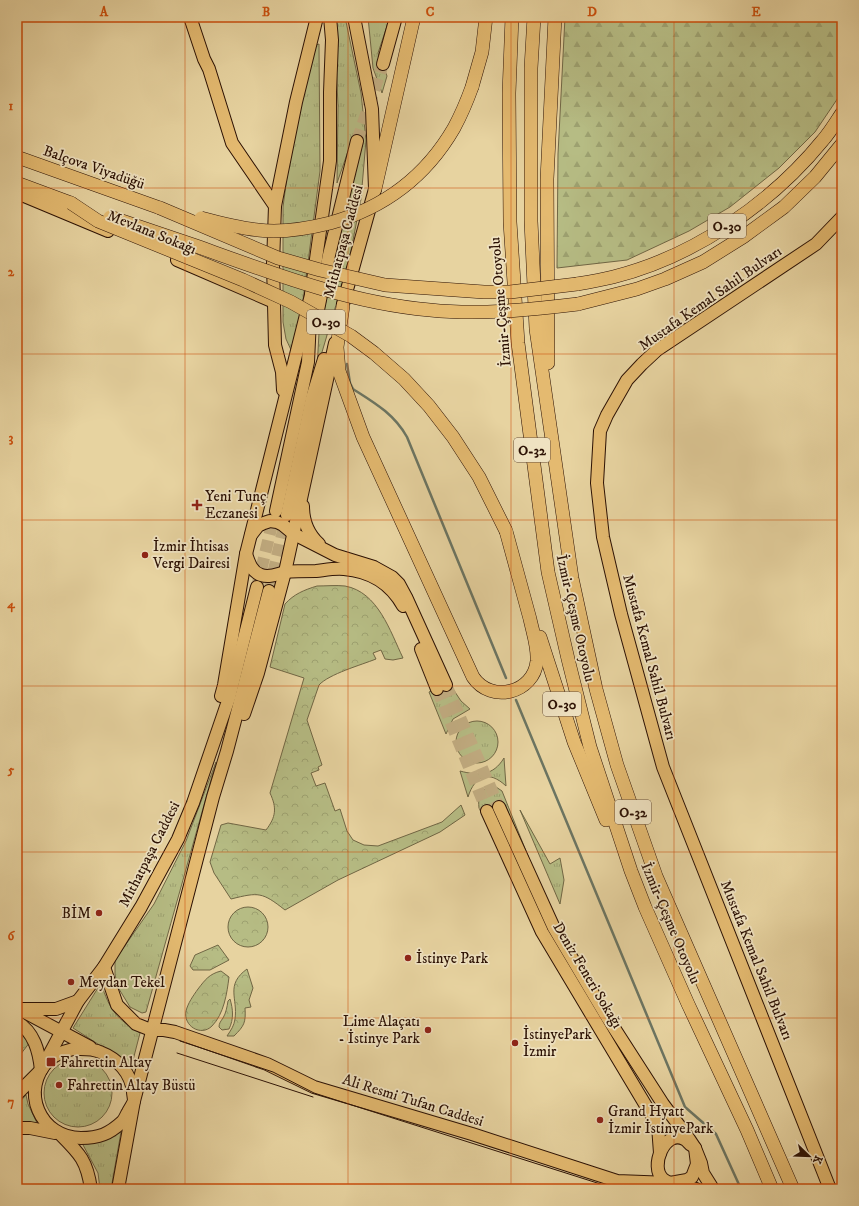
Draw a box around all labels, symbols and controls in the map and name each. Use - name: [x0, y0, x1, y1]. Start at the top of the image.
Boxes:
- text: A: [99, 4, 109, 20]
- text: B: [262, 4, 270, 20]
- text: C: [426, 4, 435, 20]
- text: D: [587, 4, 597, 20]
- text: E: [751, 4, 761, 20]
- text: 1: [9, 98, 14, 114]
- street label: Balçova Viyadüğü: [40, 141, 147, 194]
- street label: Mithatpaşa Caddesi: [319, 182, 368, 300]
- street label: Mevlana Sokağı: [104, 206, 199, 259]
- road number: O-30: [708, 214, 746, 238]
- street label: İzmir-Çeşme Otoyolu: [485, 236, 516, 368]
- street label: Mustafa Kemal Sahil Bulvarı: [635, 242, 786, 355]
- text: 2: [8, 264, 15, 280]
- road number: O-30: [307, 310, 345, 334]
- text: 3: [9, 430, 14, 446]
- road number: O-32: [514, 438, 550, 462]
- place label: Yeni Tunç Eczanesi: [205, 487, 267, 523]
- marker: Yeni Tunç Eczanesi: [192, 500, 202, 510]
- place label: İzmir İhtisas Vergi Dairesi: [152, 537, 230, 573]
- marker: İzmir İhtisas Vergi Dairesi: [140, 550, 150, 560]
- street label: İzmir-Çeşme Otoyolu: [552, 553, 599, 684]
- street label: Mustafa Kemal Sahil Bulvarı: [618, 572, 681, 742]
- text: 4: [6, 596, 15, 613]
- road number: O-30: [543, 692, 581, 716]
- text: 5: [7, 762, 15, 778]
- street label: Mithatpaşa Caddesi: [115, 798, 184, 910]
- road number: O-32: [615, 800, 651, 824]
- street label: İzmir-Çeşme Otoyolu: [636, 860, 705, 987]
- street label: Mustafa Kemal Sahil Bulvarı: [716, 878, 797, 1043]
- place label: BİM: [62, 904, 91, 923]
- marker: BİM: [94, 908, 104, 918]
- street label: Deniz Feneri Sokağı: [548, 919, 627, 1032]
- text: 6: [8, 928, 16, 944]
- place label: İstinye Park: [416, 949, 489, 968]
- marker: İstinye Park: [403, 953, 413, 963]
- place label: Meydan Tekel: [79, 973, 165, 992]
- marker: Meydan Tekel: [66, 977, 76, 987]
- place label: Lime Alaçatı - İstinye Park: [339, 1012, 421, 1048]
- marker: Lime Alaçatı - İstinye Park: [423, 1025, 433, 1035]
- place label: İstinyePark İzmir: [523, 1025, 592, 1061]
- marker: İstinyePark İzmir: [510, 1038, 520, 1048]
- place label: Fahrettin Altay: [60, 1053, 152, 1072]
- marker: Fahrettin Altay: [45, 1056, 57, 1068]
- street label: Ali Resmi Tufan Caddesi: [340, 1070, 486, 1131]
- place label: Fahrettin Altay Büstü: [67, 1076, 196, 1095]
- marker: Fahrettin Altay Büstü: [54, 1080, 64, 1090]
- text: 7: [8, 1094, 15, 1110]
- place label: Grand Hyatt İzmir İstinyePark: [608, 1102, 714, 1138]
- marker: Grand Hyatt İzmir İstinyePark: [595, 1115, 605, 1125]
- north arrow: [789, 1136, 829, 1176]
- text: K: [809, 1153, 825, 1166]

